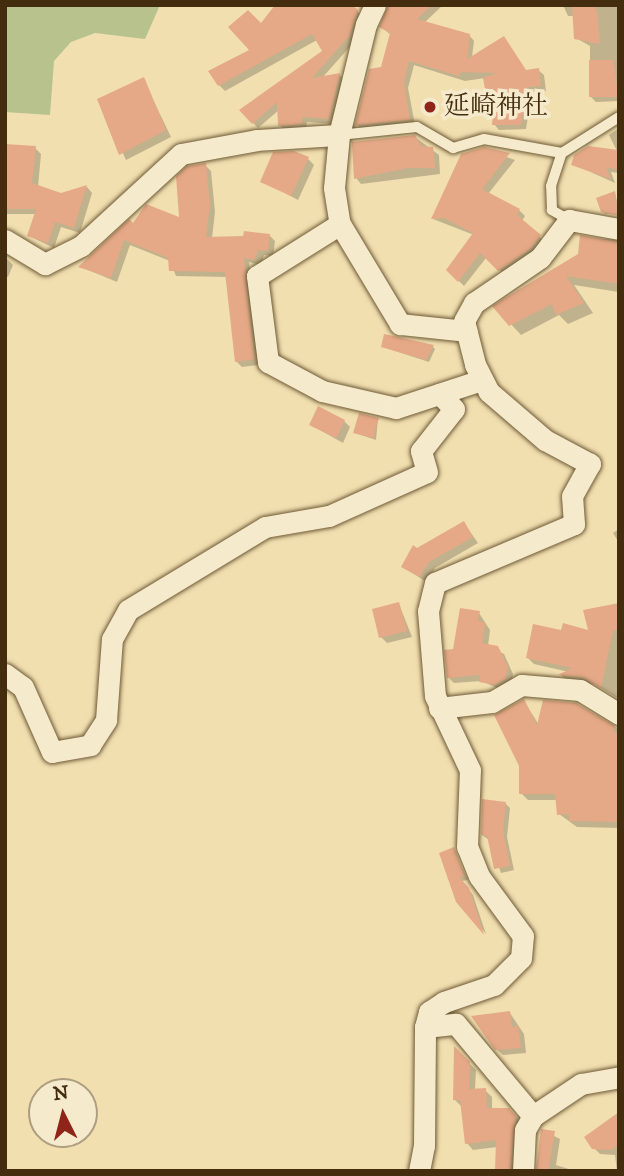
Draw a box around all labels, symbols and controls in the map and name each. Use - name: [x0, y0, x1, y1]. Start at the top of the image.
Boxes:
- place label: 延崎神社: [444, 91, 548, 123]
- marker: 延崎神社: [422, 99, 438, 115]
- north arrow: [28, 1078, 98, 1148]
- text: N: [52, 1081, 70, 1106]

